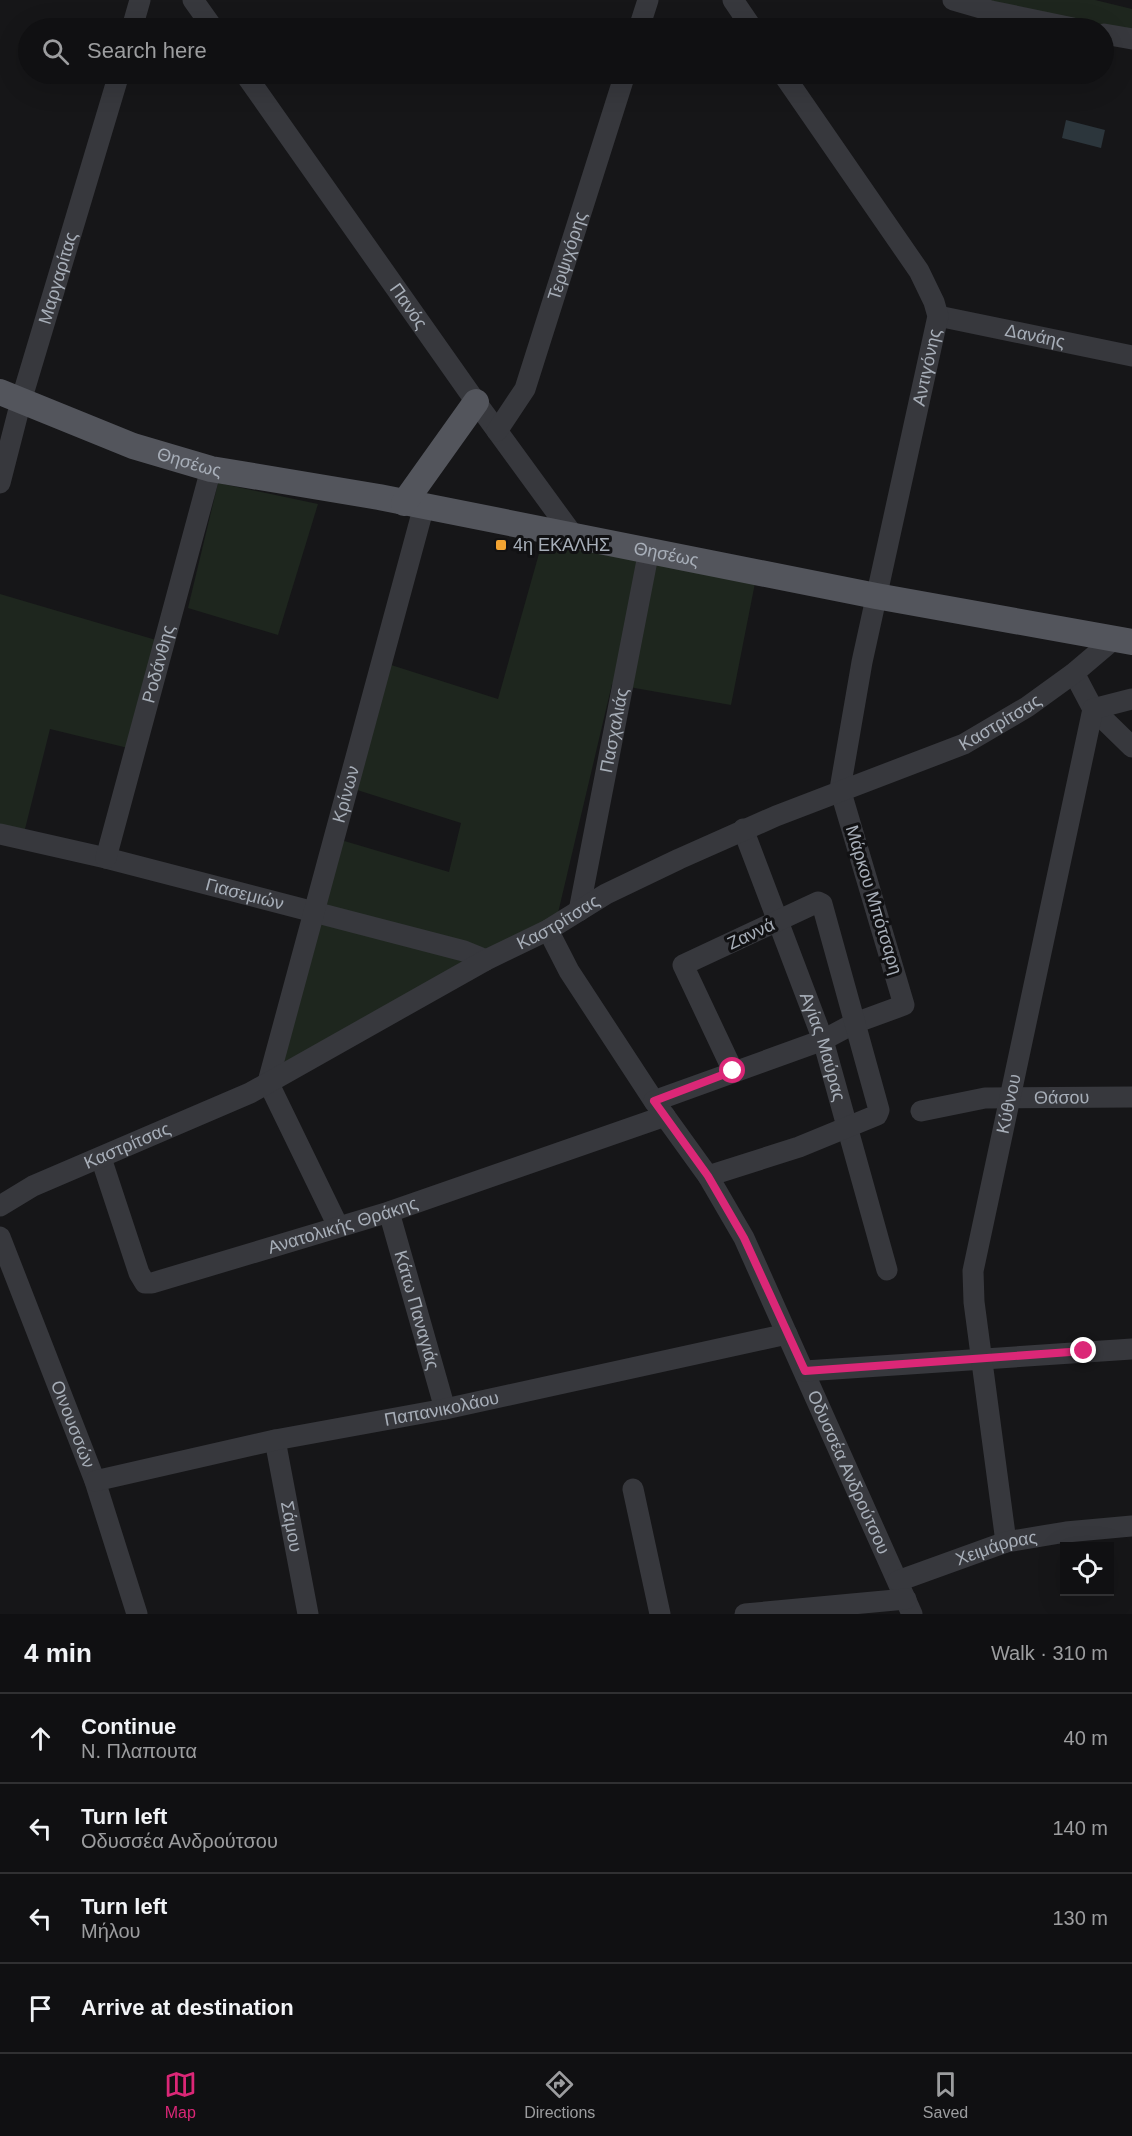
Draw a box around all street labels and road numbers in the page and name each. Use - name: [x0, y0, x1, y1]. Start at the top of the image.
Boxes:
- street label: Τερψιχόρης: [544, 209, 591, 303]
- street label: Μαργαρίτας: [35, 229, 81, 327]
- street label: Πανός: [386, 280, 432, 333]
- street label: Δανάης: [1003, 320, 1067, 352]
- street label: Αντιγόνης: [909, 327, 945, 408]
- street label: Θησέως: [155, 444, 223, 481]
- street label: Θησέως: [632, 538, 701, 571]
- street label: Ροδάνθης: [138, 622, 179, 705]
- street label: Πασχαλιάς: [596, 686, 632, 774]
- street label: Καστρίτσας: [956, 690, 1045, 755]
- street label: Κρίνων: [329, 764, 363, 825]
- street label: Μάρκου Μπότσαρη: [842, 823, 906, 977]
- street label: Γιασεμιών: [203, 874, 286, 914]
- street label: Καστρίτσας: [514, 891, 603, 954]
- street label: Ζαννά: [724, 914, 778, 954]
- street label: Αγίας Μαύρας: [796, 989, 850, 1104]
- street label: Κύθνου: [993, 1072, 1025, 1136]
- street label: Θάσου: [1034, 1087, 1089, 1108]
- street label: Καστρίτσας: [81, 1118, 174, 1173]
- street label: Ανατολικής Θράκης: [265, 1193, 421, 1258]
- street label: Κάτω Παναγιάς: [390, 1248, 443, 1372]
- street label: Οινουσσών: [47, 1378, 99, 1471]
- street label: Παπανικολάου: [383, 1387, 501, 1430]
- street label: Οδυσσέα Ανδρούτσου: [803, 1387, 894, 1557]
- street label: Σάμου: [277, 1499, 306, 1554]
- street label: Χειμάρρας: [953, 1527, 1039, 1569]

